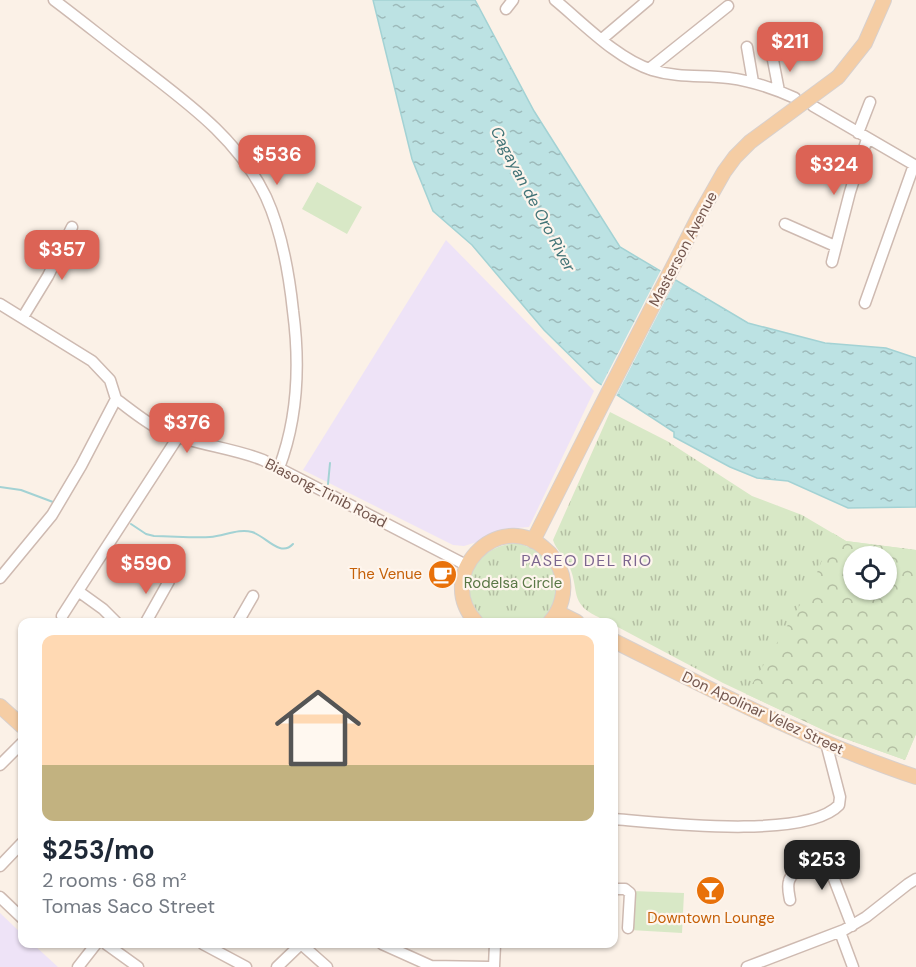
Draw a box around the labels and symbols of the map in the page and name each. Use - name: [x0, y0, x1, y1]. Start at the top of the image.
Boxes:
- pin: $211: [754, 22, 826, 73]
- water label: Cagayan de Oro River: [486, 123, 581, 276]
- pin: $536: [241, 135, 313, 186]
- pin: $324: [798, 145, 870, 196]
- street label: Masterson Avenue: [644, 188, 722, 310]
- pin: $357: [26, 230, 98, 281]
- pin: $376: [151, 403, 223, 454]
- street label: Biasong-Tinib Road: [262, 454, 390, 532]
- pin: $590: [110, 544, 182, 595]
- district label: PASEO DEL RIO: [521, 550, 653, 571]
- cafe icon: The Venue: [427, 558, 459, 590]
- place label: The Venue: [349, 564, 422, 584]
- park label: Rodelsa Circle: [464, 573, 562, 593]
- street label: Don Apolinar Velez Street: [679, 667, 847, 759]
- pin: $253: [786, 840, 858, 891]
- bar icon: Downtown Lounge: [695, 875, 727, 907]
- place label: Downtown Lounge: [647, 908, 775, 928]

